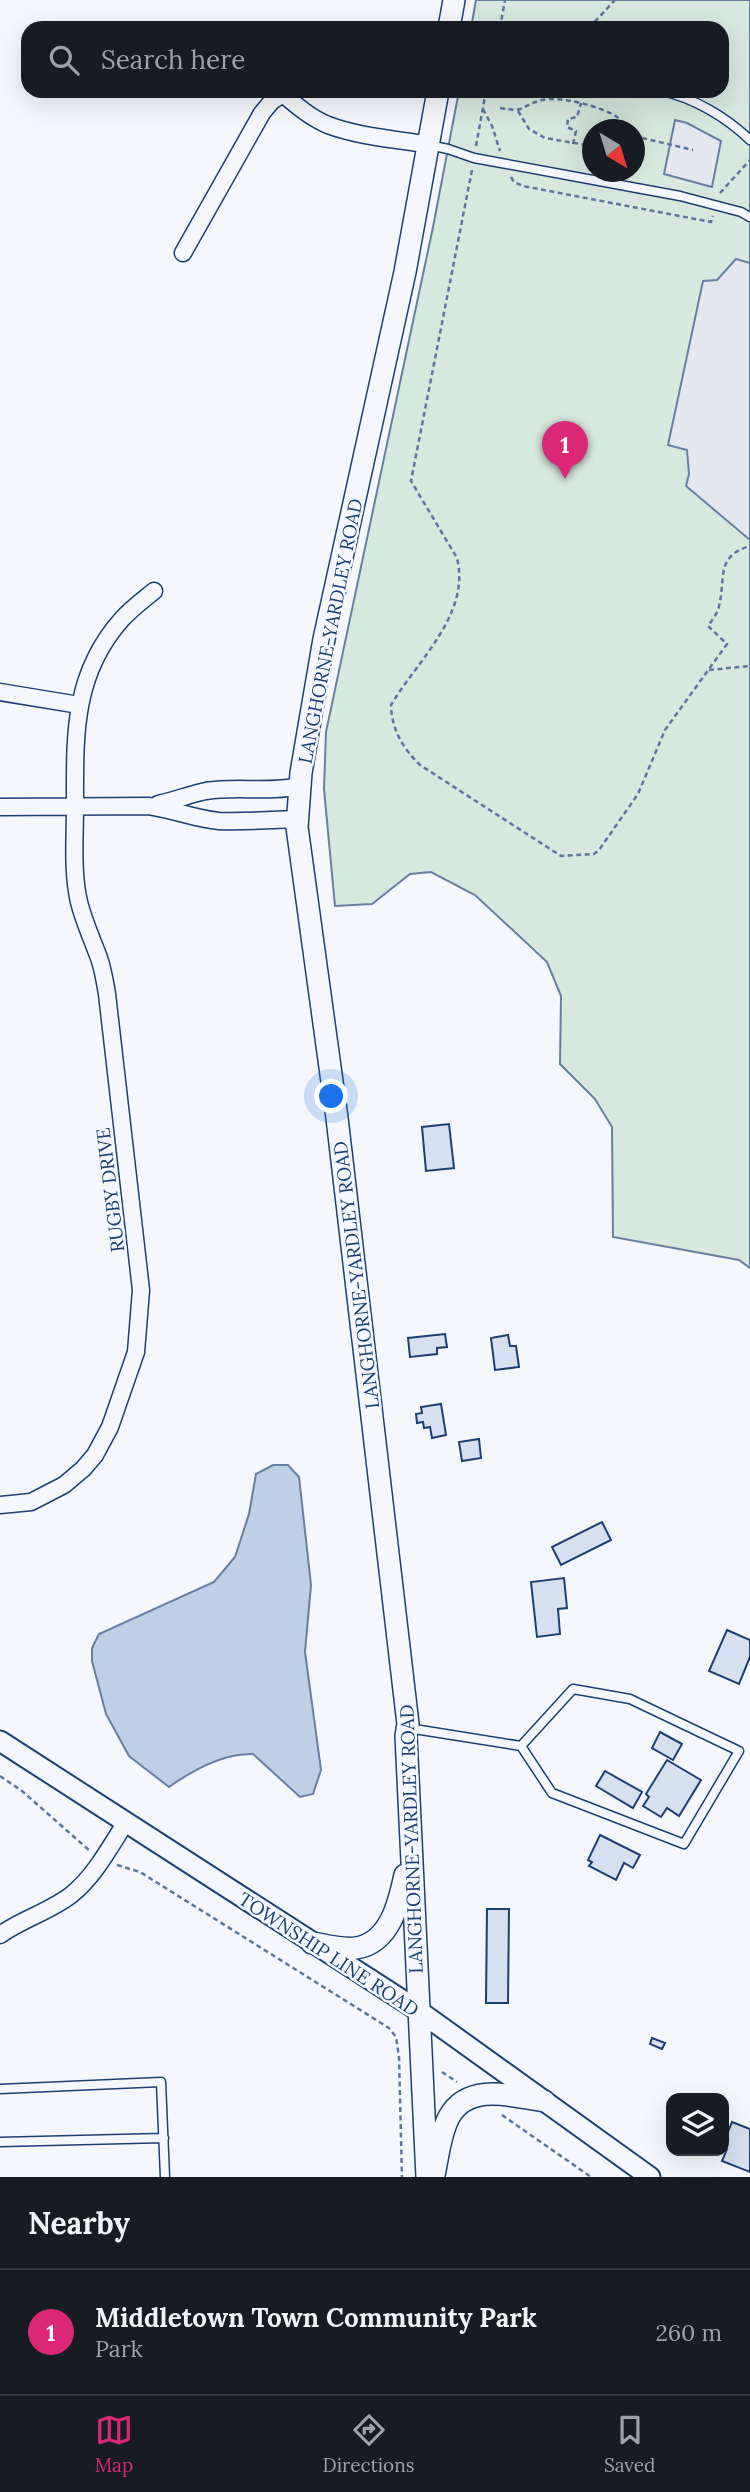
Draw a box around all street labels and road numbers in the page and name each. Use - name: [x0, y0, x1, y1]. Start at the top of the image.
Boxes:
- street label: LANGHORNE-YARDLEY ROAD: [293, 496, 367, 766]
- street label: RUGBY DRIVE: [90, 1126, 130, 1254]
- street label: LANGHORNE-YARDLEY ROAD: [328, 1140, 384, 1410]
- street label: LANGHORNE-YARDLEY ROAD: [394, 1704, 428, 1974]
- street label: TOWNSHIP LINE ROAD: [234, 1887, 424, 2021]

